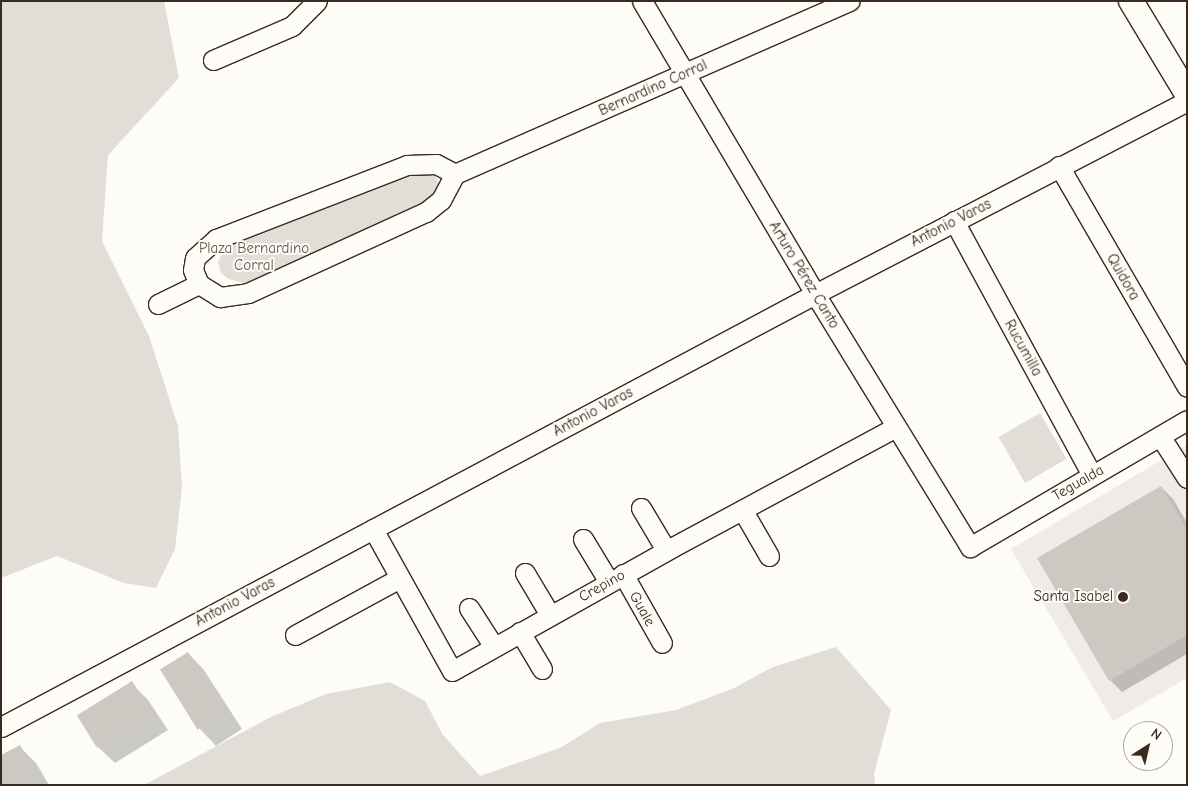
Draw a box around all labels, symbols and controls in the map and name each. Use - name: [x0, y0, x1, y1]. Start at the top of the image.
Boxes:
- street label: Bernardino Corral: [596, 56, 710, 120]
- street label: Antonio Varas: [908, 195, 994, 251]
- street label: Arturo Pérez Canto: [765, 218, 843, 332]
- park label: Plaza Bernardino Corral: [199, 239, 309, 274]
- street label: Quidora: [1102, 250, 1144, 304]
- street label: Rucumilla: [1000, 317, 1046, 379]
- street label: Antonio Varas: [550, 383, 636, 441]
- street label: Tegualda: [1049, 461, 1107, 505]
- street label: Crepino: [576, 566, 628, 606]
- street label: Antonio Varas: [192, 573, 278, 631]
- street label: Guale: [625, 588, 659, 630]
- place label: Santa Isabel: [1033, 588, 1113, 606]
- marker: Santa Isabel: [1117, 591, 1129, 603]
- north arrow: [1123, 721, 1173, 771]
- text: N: [1148, 725, 1165, 744]

